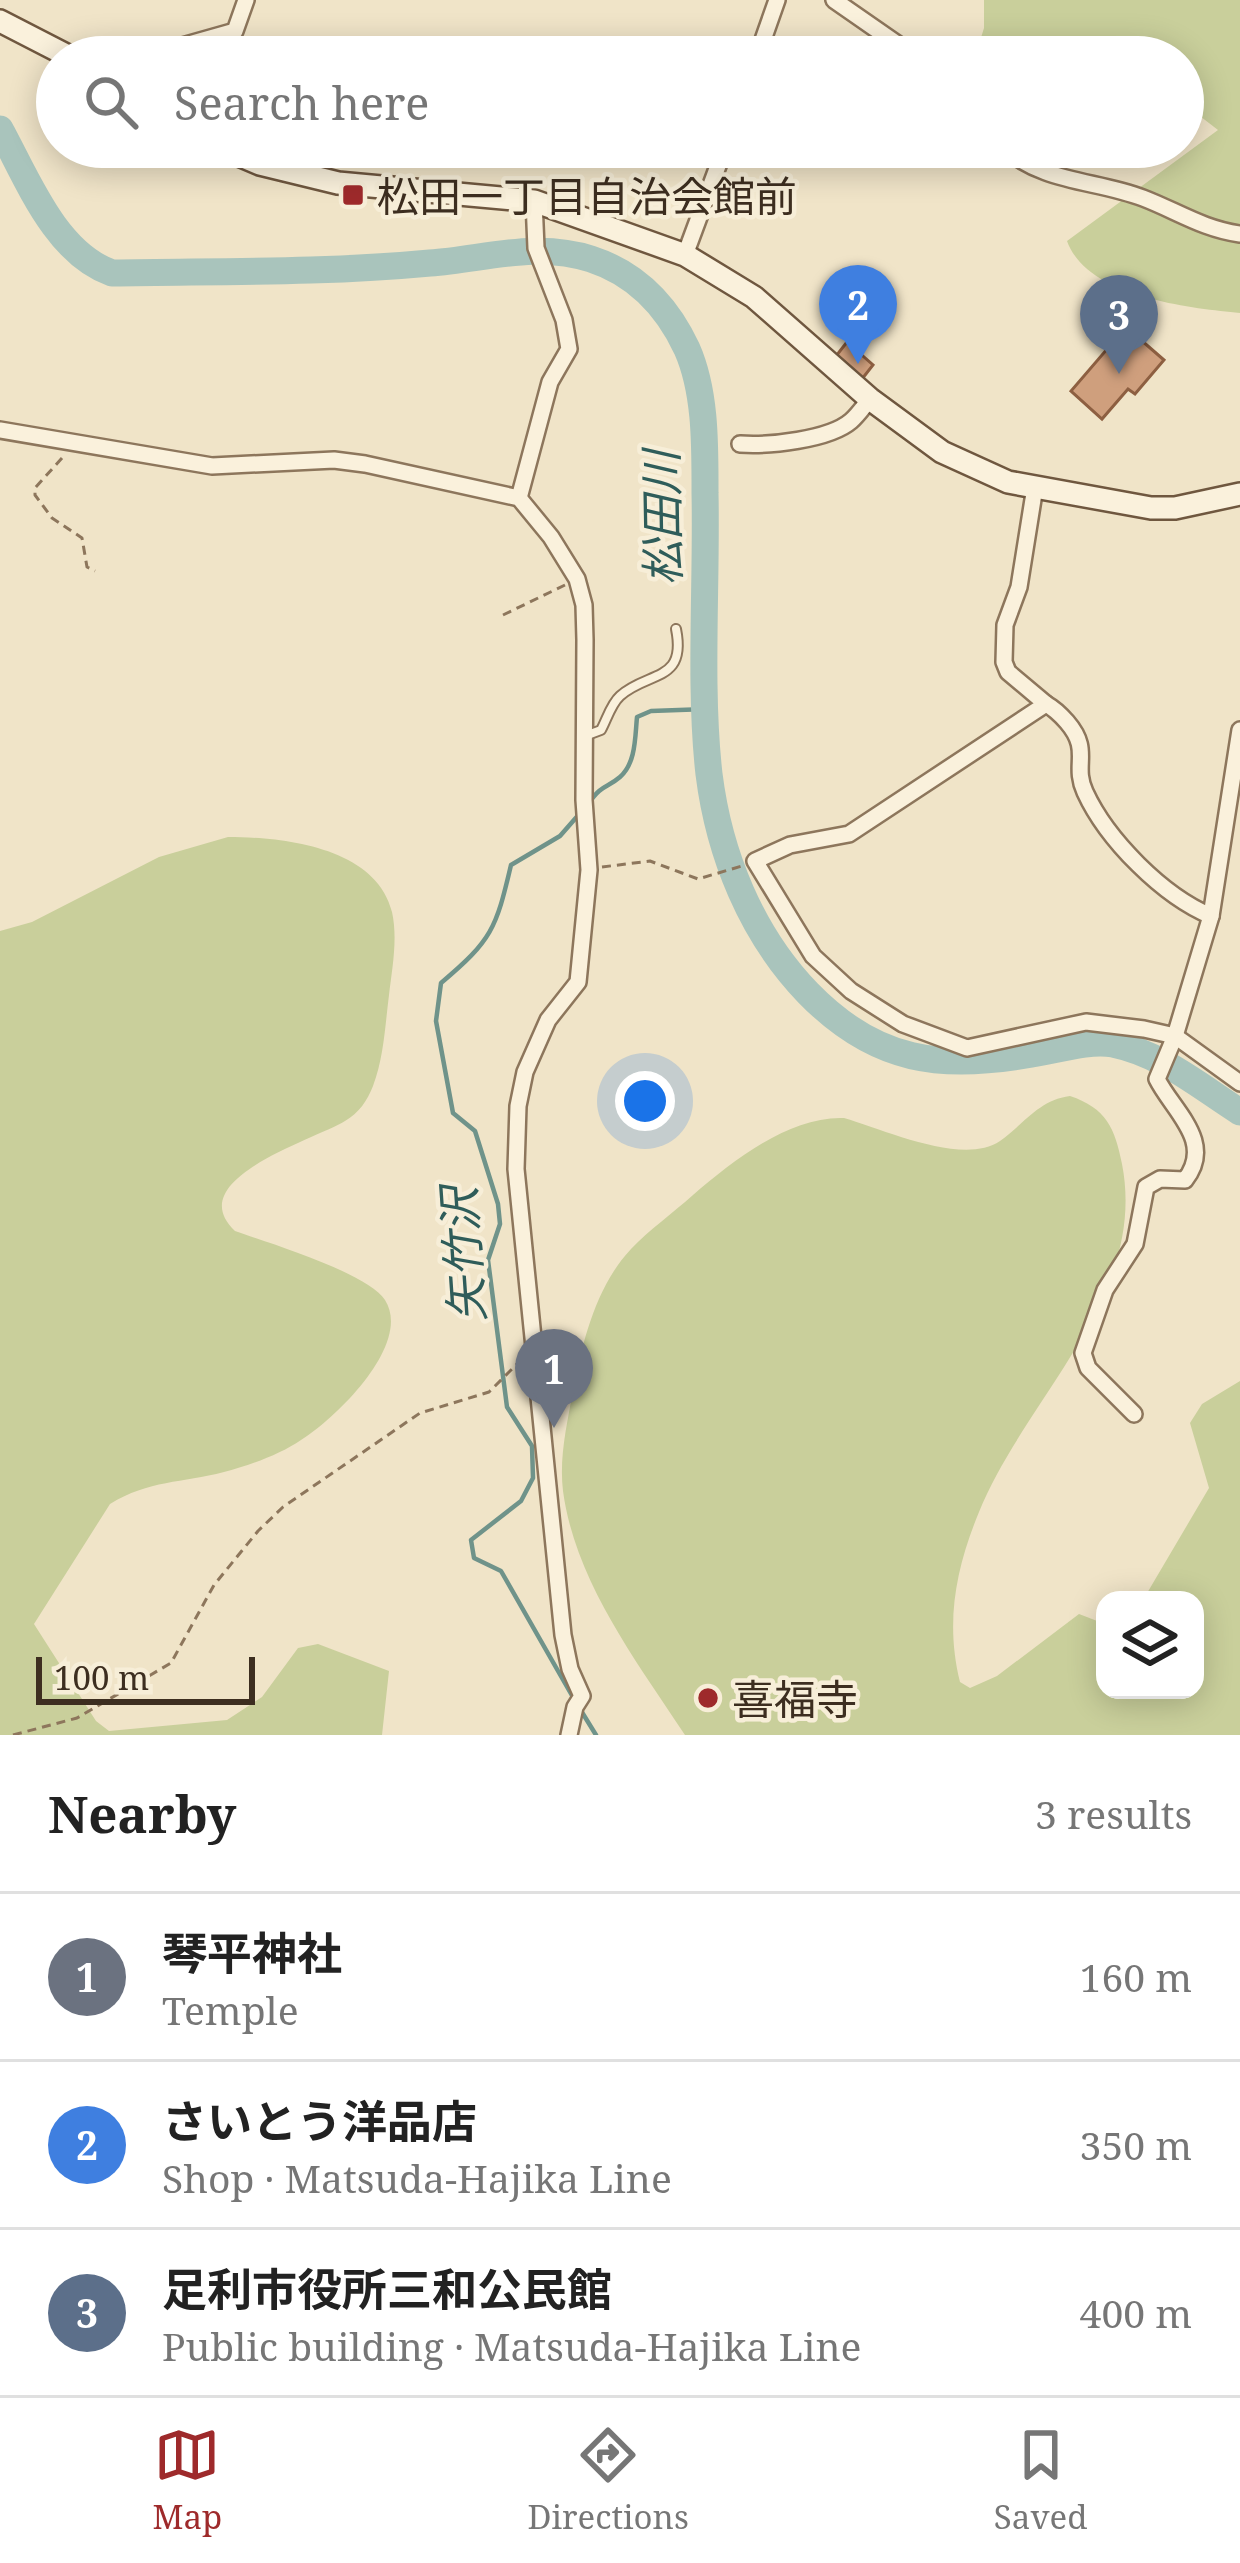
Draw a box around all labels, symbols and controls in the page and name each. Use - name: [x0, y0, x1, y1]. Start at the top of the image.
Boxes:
- search box: [36, 36, 1204, 168]
- icon: search: [78, 69, 144, 135]
- text: Search here: [174, 72, 429, 133]
- place label: 松田一丁目自治会館前: [377, 167, 797, 224]
- marker: 松田一丁目自治会館前: [340, 182, 366, 208]
- pin: 2: [819, 265, 897, 364]
- pin: 3: [1080, 275, 1158, 374]
- water label: 松田川: [629, 446, 693, 586]
- your location: [615, 1071, 675, 1131]
- water label: 矢竹沢: [427, 1181, 497, 1324]
- pin: 1: [515, 1329, 593, 1428]
- map controls: [1096, 1591, 1204, 1699]
- button: layers: [1096, 1591, 1204, 1699]
- scale bar: [36, 1651, 255, 1704]
- text: 100 m: [54, 1655, 149, 1700]
- place label: 喜福寺: [732, 1670, 858, 1727]
- marker: 喜福寺: [695, 1685, 721, 1711]
- text: Nearby: [48, 1778, 236, 1848]
- text: 3 results: [1035, 1787, 1192, 1840]
- text: 琴平神社: [162, 1922, 342, 1983]
- text: 1: [76, 1950, 98, 2003]
- text: 160 m: [1080, 1950, 1192, 2003]
- text: Temple: [162, 1983, 299, 2036]
- text: さいとう洋品店: [162, 2090, 477, 2151]
- text: 2: [76, 2118, 98, 2171]
- text: 350 m: [1080, 2118, 1192, 2171]
- text: Shop · Matsuda-Hajika Line: [162, 2151, 672, 2204]
- text: 足利市役所三和公民館: [162, 2258, 612, 2319]
- text: 3: [76, 2286, 98, 2339]
- text: 400 m: [1080, 2286, 1192, 2339]
- text: Public building · Matsuda-Hajika Line: [162, 2319, 861, 2372]
- tab: Map: [153, 2422, 222, 2539]
- tab: Directions: [527, 2422, 689, 2539]
- tab: Saved: [994, 2422, 1087, 2539]

